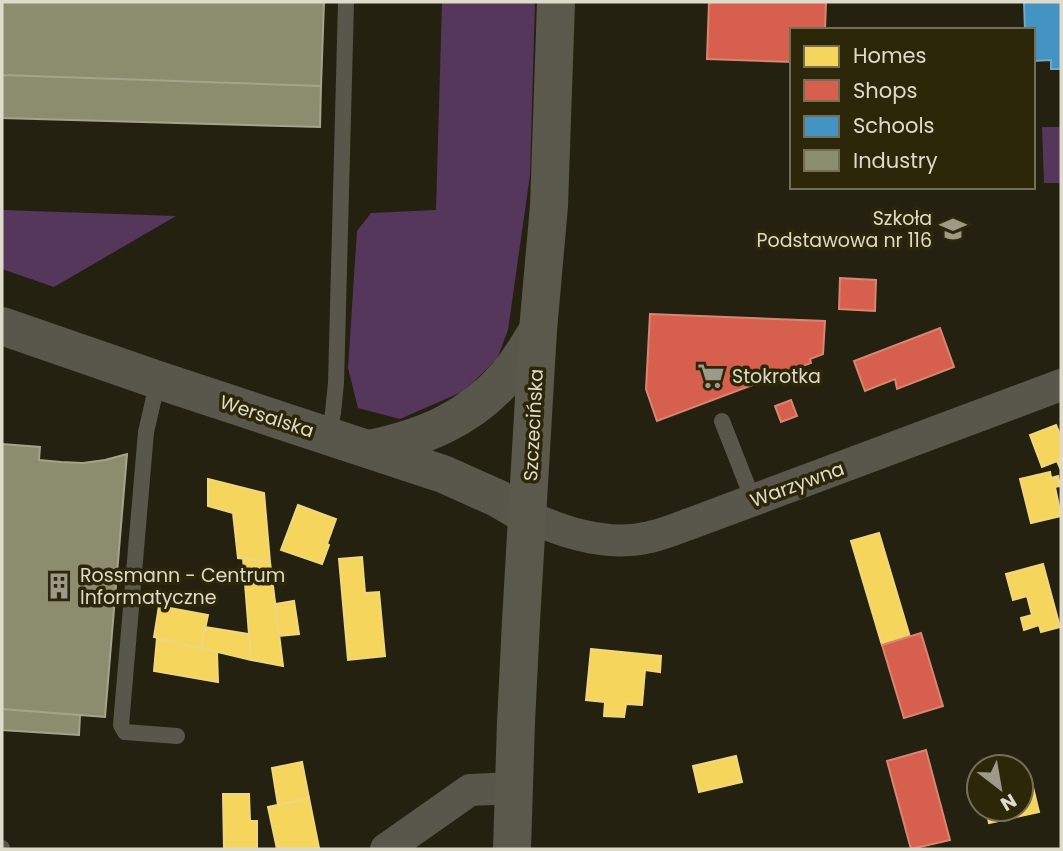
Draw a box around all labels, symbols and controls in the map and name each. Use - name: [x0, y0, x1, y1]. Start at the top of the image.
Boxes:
- legend: [790, 28, 1035, 189]
- text: Homes: [853, 41, 927, 70]
- text: Shops: [853, 76, 917, 105]
- text: Schools: [853, 111, 935, 140]
- text: Industry: [853, 146, 938, 175]
- place label: Szkoła Podstawowa nr 116: [757, 205, 932, 254]
- school or university icon: Szkoła Podstawowa nr 116: [938, 214, 968, 244]
- supermarket icon: Stokrotka: [696, 361, 726, 391]
- place label: Stokrotka: [732, 363, 821, 390]
- street label: Szczecińska: [517, 368, 550, 482]
- street label: Wersalska: [216, 389, 317, 444]
- street label: Warzywna: [746, 455, 848, 514]
- place label: Rossmann - Centrum Informatyczne: [80, 562, 285, 611]
- building icon: Rossmann - Centrum Informatyczne: [44, 571, 74, 601]
- north arrow: [965, 753, 1035, 823]
- text: N: [995, 787, 1022, 817]

